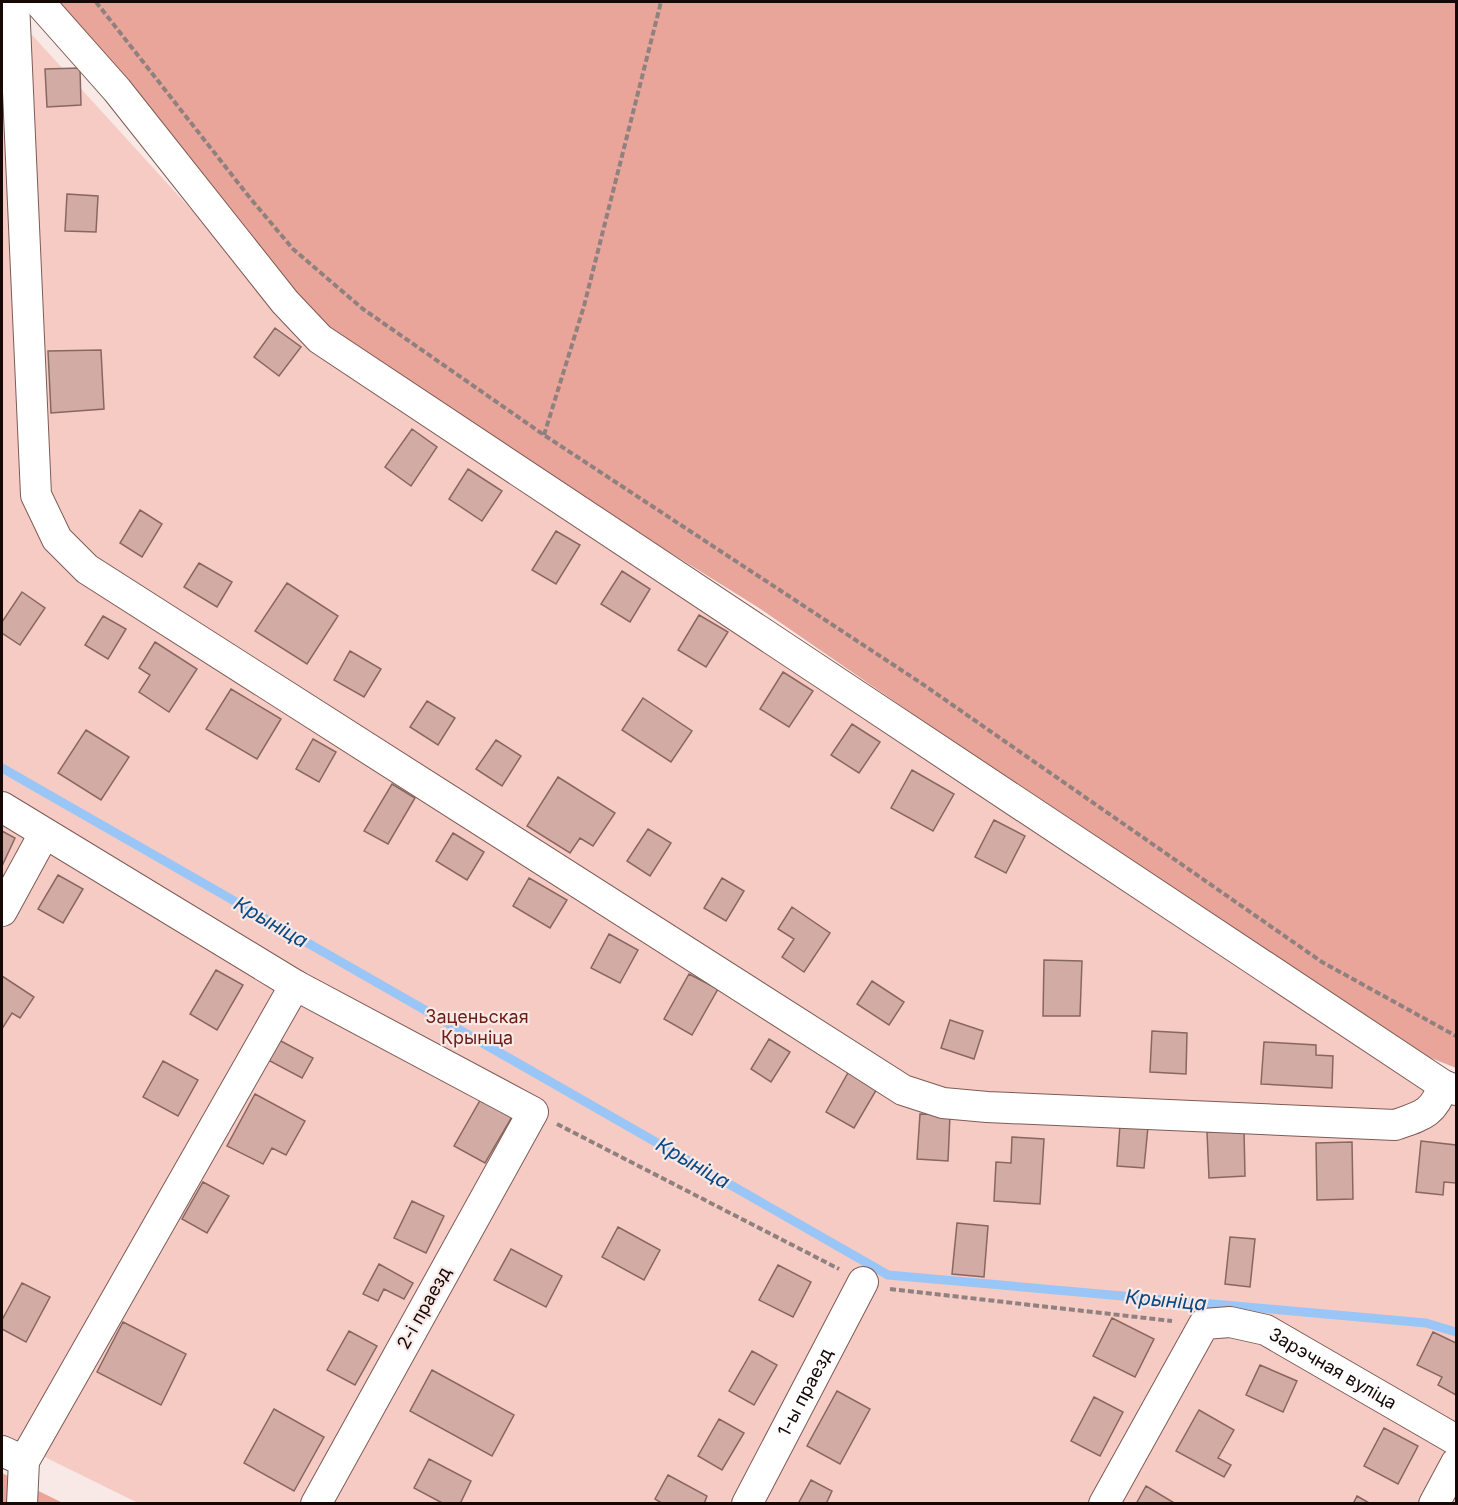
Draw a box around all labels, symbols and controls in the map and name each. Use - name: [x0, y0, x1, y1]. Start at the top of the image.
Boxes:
- water label: Крыніца: [230, 891, 312, 953]
- park label: Заценьская Крыніца: [425, 1006, 529, 1048]
- water label: Крыніца: [652, 1132, 734, 1194]
- street label: 2-і праезд: [392, 1263, 455, 1353]
- water label: Крыніца: [1124, 1285, 1208, 1315]
- street label: Зарэчная вуліца: [1265, 1323, 1401, 1413]
- street label: 1-ы праезд: [773, 1344, 837, 1440]

